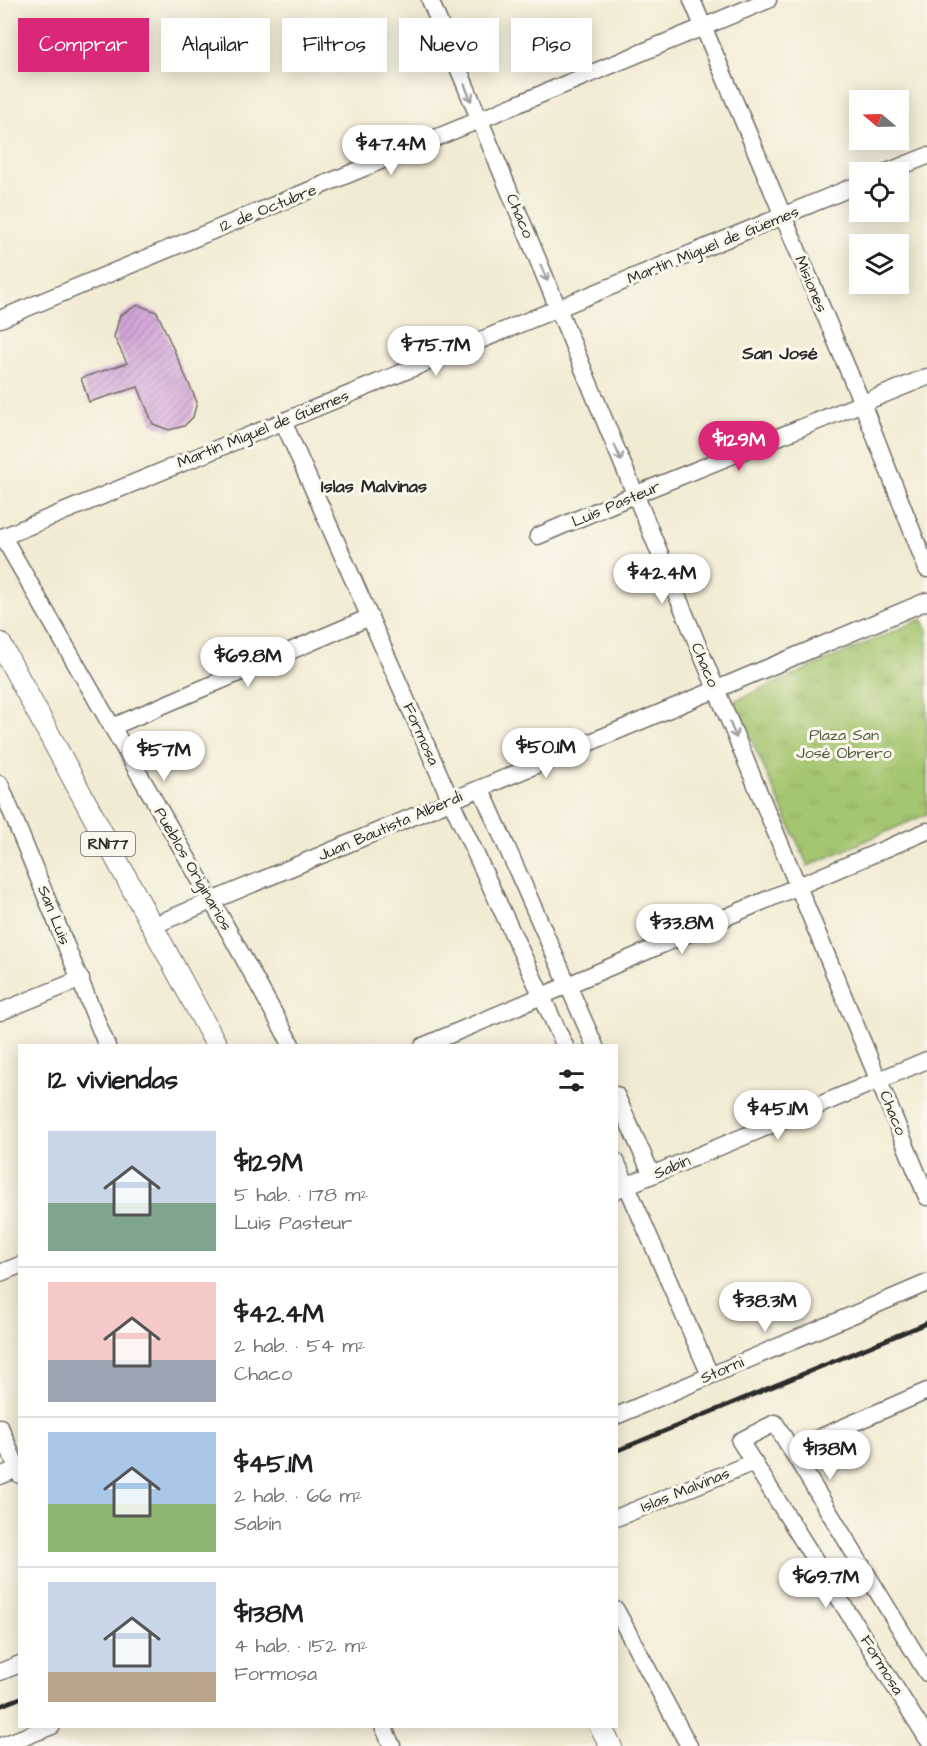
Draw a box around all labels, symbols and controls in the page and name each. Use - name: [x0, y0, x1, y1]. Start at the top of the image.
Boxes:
- chip: Comprar: [18, 18, 149, 72]
- chip: Alquilar: [161, 18, 270, 72]
- chip: Filtros: [282, 18, 387, 72]
- chip: Nuevo: [399, 18, 499, 72]
- chip: Piso: [511, 18, 592, 72]
- one-way arrow: [463, 83, 474, 102]
- north arrow: [849, 90, 909, 150]
- map controls: [849, 90, 909, 294]
- pin: $47.4M: [342, 125, 440, 176]
- text: $47.4M: [356, 130, 426, 158]
- button: locate: [849, 162, 909, 222]
- street label: 12 de Octubre: [216, 178, 320, 237]
- street label: Chaco: [501, 190, 539, 242]
- street label: Martín Miguel de Güemes: [624, 200, 803, 290]
- button: layers: [849, 234, 909, 294]
- street label: Misiones: [789, 252, 833, 316]
- one-way arrow: [539, 263, 550, 281]
- pin: $75.7M: [387, 326, 485, 377]
- text: $75.7M: [401, 331, 471, 359]
- district label: San José: [741, 341, 818, 366]
- street label: Martín Miguel de Güemes: [174, 384, 353, 474]
- pin: $129M: [697, 421, 781, 472]
- text: $129M: [712, 426, 766, 454]
- one-way arrow: [613, 443, 624, 462]
- district label: Islas Malvinas: [321, 474, 427, 499]
- street label: Luis Pasteur: [568, 475, 664, 533]
- pin: $42.4M: [613, 554, 711, 605]
- text: $42.4M: [627, 559, 697, 587]
- pin: $69.8M: [199, 637, 297, 688]
- street label: Chaco: [686, 639, 724, 691]
- text: $69.8M: [214, 642, 282, 670]
- street label: Formosa: [397, 699, 445, 769]
- one-way arrow: [728, 720, 739, 739]
- park label: Plaza San José Obrero: [796, 724, 892, 764]
- pin: $50.1M: [497, 728, 595, 779]
- pin: $57M: [128, 731, 200, 782]
- text: $50.1M: [516, 733, 576, 761]
- text: $57M: [137, 736, 191, 764]
- street label: Juan Bautista Alberdi: [315, 785, 466, 866]
- street label: Pueblos Originarios: [148, 803, 237, 935]
- road number: RN177: [81, 832, 135, 856]
- street label: San Luis: [32, 882, 76, 948]
- pin: $33.8M: [633, 904, 731, 955]
- text: $33.8M: [650, 909, 714, 937]
- text: 12 viviendas: [48, 1062, 178, 1098]
- icon: filters: [555, 1064, 588, 1097]
- street label: Chaco: [874, 1087, 912, 1139]
- pin: $45.1M: [729, 1090, 827, 1141]
- text: $45.1M: [748, 1095, 808, 1123]
- text: $129M: [234, 1145, 303, 1181]
- street label: Sabín: [650, 1149, 694, 1185]
- icon: home: [96, 1155, 168, 1227]
- text: 5 hab. · 178 m²: [234, 1181, 368, 1209]
- text: Luis Pasteur: [234, 1209, 352, 1237]
- pin: $38.3M: [716, 1282, 814, 1333]
- text: $38.3M: [733, 1287, 797, 1315]
- text: $42.4M: [234, 1296, 324, 1332]
- icon: home: [96, 1306, 168, 1378]
- text: 2 hab. · 54 m²: [234, 1332, 365, 1360]
- street label: Storni: [697, 1351, 748, 1389]
- text: Chaco: [234, 1360, 292, 1388]
- pin: $138M: [788, 1430, 872, 1481]
- text: $138M: [803, 1435, 857, 1463]
- text: $45.1M: [234, 1446, 313, 1482]
- icon: home: [96, 1456, 168, 1528]
- street label: Islas Malvinas: [637, 1462, 733, 1518]
- text: 2 hab. · 66 m²: [234, 1482, 363, 1510]
- text: Sabín: [234, 1510, 281, 1538]
- pin: $69.7M: [777, 1558, 875, 1609]
- text: $69.7M: [793, 1563, 859, 1591]
- text: $138M: [234, 1596, 303, 1632]
- icon: home: [96, 1606, 168, 1678]
- street label: Formosa: [855, 1631, 909, 1699]
- text: 4 hab. · 152 m²: [234, 1632, 368, 1660]
- text: Formosa: [234, 1660, 317, 1688]

